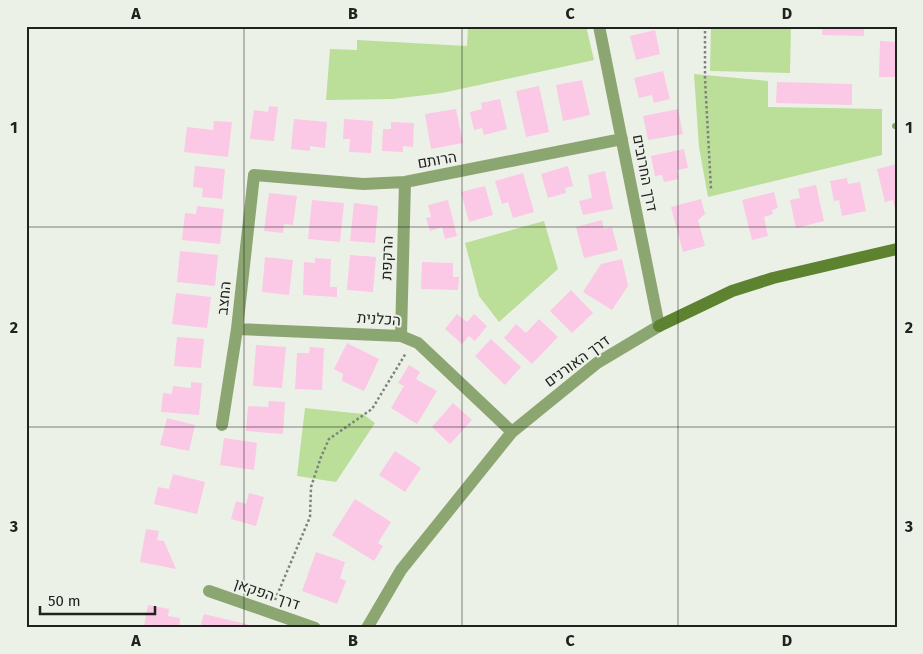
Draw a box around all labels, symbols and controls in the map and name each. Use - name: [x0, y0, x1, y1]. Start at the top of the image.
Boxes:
- text: A: [130, 4, 141, 23]
- text: B: [348, 4, 358, 23]
- text: C: [565, 4, 575, 23]
- text: D: [782, 4, 792, 23]
- text: 1: [10, 118, 18, 137]
- text: 1: [905, 118, 913, 137]
- street label: דרך החרובים: [629, 133, 661, 213]
- street label: הרותם: [416, 148, 458, 172]
- street label: הרקפת: [377, 236, 397, 280]
- street label: החצב: [213, 280, 235, 316]
- street label: הכלנית: [356, 308, 402, 330]
- text: 2: [10, 318, 18, 337]
- text: 2: [905, 318, 913, 337]
- street label: דרך האורנים: [541, 331, 613, 391]
- text: 3: [9, 517, 18, 536]
- text: 3: [904, 517, 913, 536]
- street label: דרך הפקאן: [232, 574, 302, 614]
- scale bar: [40, 584, 155, 616]
- text: 50 m: [48, 592, 81, 610]
- text: A: [130, 631, 141, 650]
- text: B: [348, 631, 358, 650]
- text: C: [565, 631, 575, 650]
- text: D: [782, 631, 792, 650]

